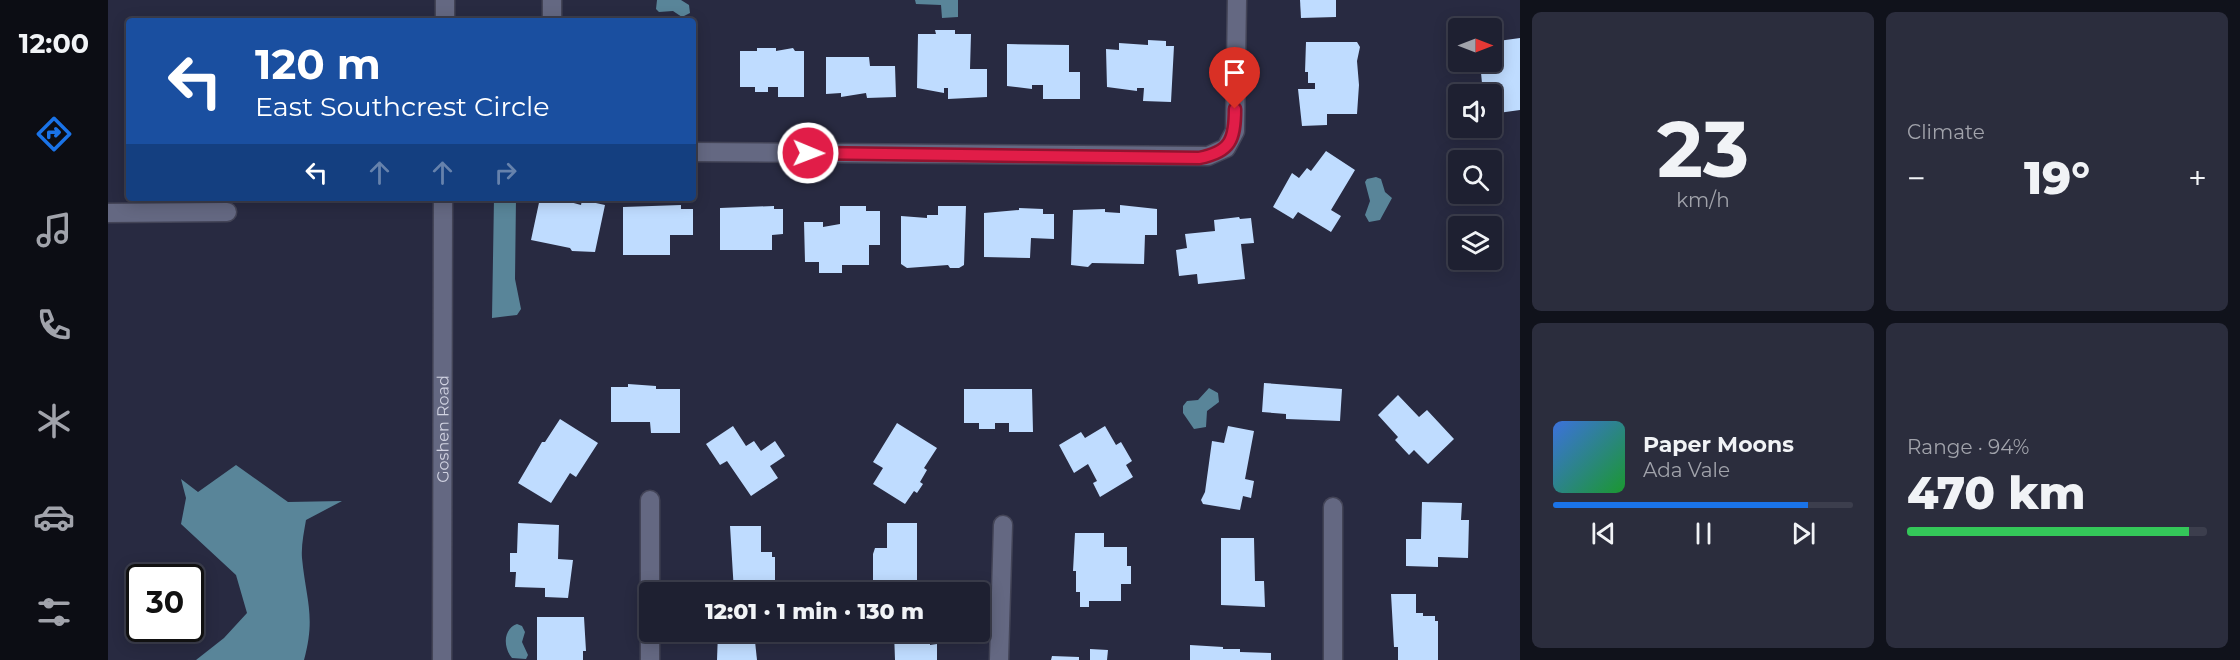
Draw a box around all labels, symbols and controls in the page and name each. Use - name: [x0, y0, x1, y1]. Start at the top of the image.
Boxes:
- north arrow: [1448, 18, 1502, 72]
- map controls: [1448, 18, 1502, 270]
- text: 12:00: [19, 27, 89, 60]
- text: 120 m: [255, 38, 381, 90]
- icon: left: [156, 42, 234, 120]
- pin: [1209, 47, 1260, 109]
- icon: arrive: [1218, 56, 1251, 89]
- button: sound: [1448, 84, 1502, 138]
- text: East Southcrest Circle: [255, 90, 550, 123]
- text: 23: [1657, 101, 1749, 197]
- icon: directions: [33, 113, 75, 155]
- text: Climate: [1907, 120, 1985, 144]
- position arrow: [776, 121, 840, 185]
- button: search: [1448, 150, 1502, 204]
- text: 19°: [2024, 150, 2090, 205]
- icon: left: [300, 156, 333, 189]
- icon: ahead: [363, 156, 396, 189]
- icon: ahead: [426, 156, 459, 189]
- icon: right: [489, 156, 522, 189]
- text: −: [1907, 158, 1926, 198]
- text: +: [2188, 158, 2207, 198]
- text: km/h: [1676, 188, 1730, 212]
- icon: music: [33, 209, 75, 251]
- button: layers: [1448, 216, 1502, 270]
- icon: phone: [33, 304, 75, 346]
- street label: Goshen Road: [433, 375, 453, 483]
- icon: climate: [33, 400, 75, 442]
- text: Paper Moons: [1643, 431, 1794, 458]
- text: Range · 94%: [1907, 435, 2029, 459]
- text: Ada Vale: [1643, 458, 1730, 482]
- text: 470 km: [1907, 465, 2086, 520]
- icon: car: [33, 496, 75, 538]
- icon: previous: [1587, 517, 1620, 550]
- icon: pause: [1687, 517, 1720, 550]
- icon: next: [1787, 517, 1820, 550]
- speed limit sign: 30: [126, 564, 204, 642]
- icon: filters: [33, 591, 75, 633]
- text: 12:01 · 1 min · 130 m: [705, 598, 924, 625]

